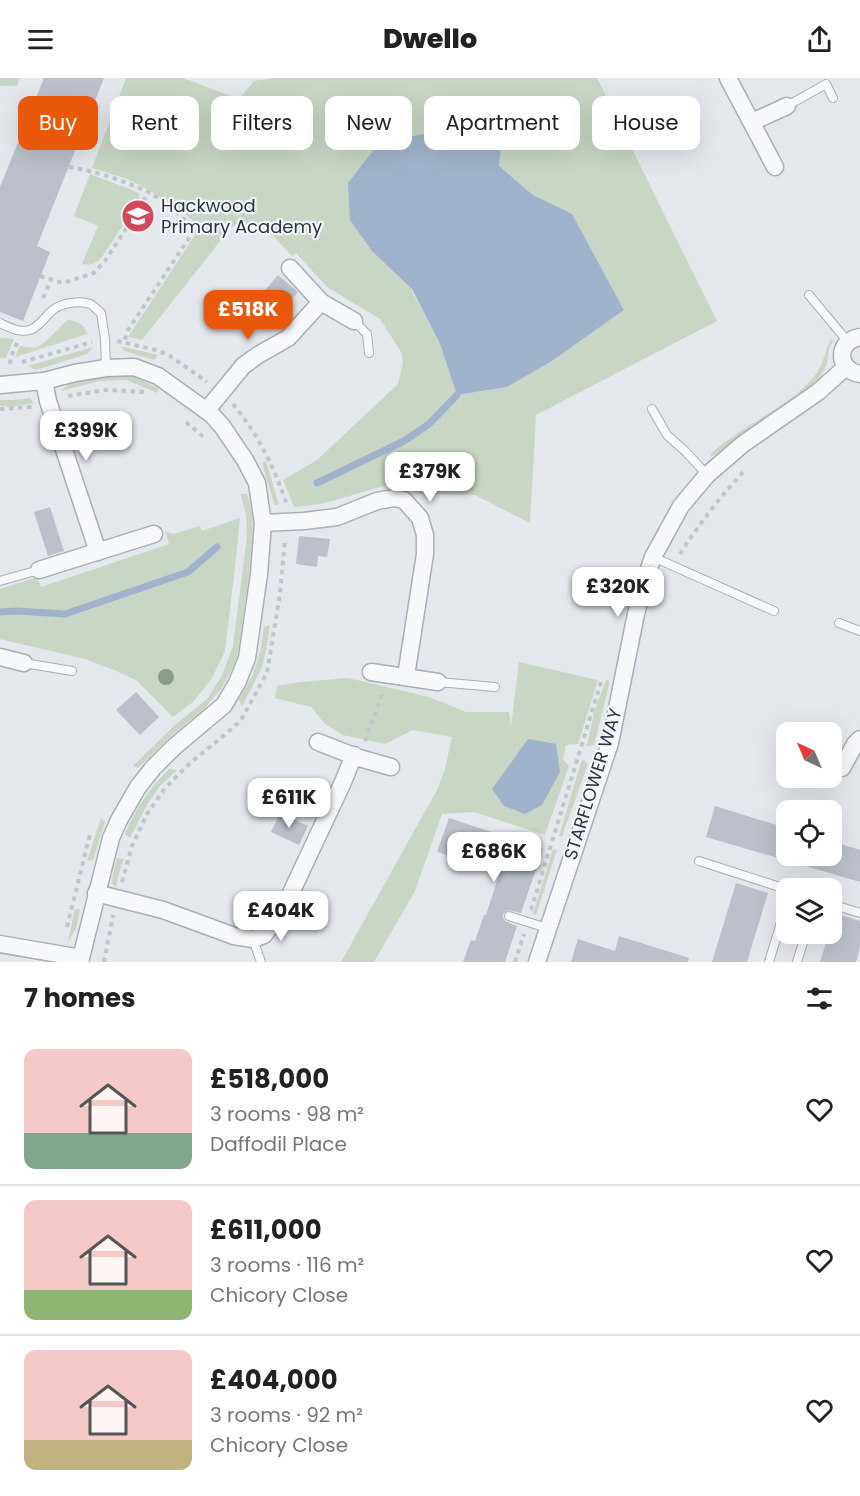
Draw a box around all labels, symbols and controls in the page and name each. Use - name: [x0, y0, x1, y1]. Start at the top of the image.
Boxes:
- text: Dwello: [383, 20, 477, 57]
- icon: menu: [24, 23, 57, 56]
- icon: share: [803, 23, 836, 56]
- chip: Buy: [18, 96, 98, 150]
- chip: Rent: [110, 96, 199, 150]
- chip: Filters: [211, 96, 313, 150]
- chip: New: [325, 96, 412, 150]
- chip: Apartment: [424, 96, 580, 150]
- chip: House: [592, 96, 700, 150]
- place label: Hackwood Primary Academy: [161, 193, 322, 239]
- school or university icon: Hackwood Primary Academy: [120, 198, 156, 234]
- pin: £518K: [206, 290, 290, 341]
- text: £518K: [218, 295, 278, 323]
- pin: £399K: [44, 411, 128, 462]
- text: £399K: [54, 416, 118, 444]
- pin: £379K: [388, 452, 472, 503]
- text: £379K: [399, 457, 461, 485]
- pin: £320K: [576, 567, 660, 618]
- text: £320K: [586, 572, 650, 600]
- street label: STARFLOWER WAY: [558, 705, 628, 863]
- north arrow: [776, 722, 842, 788]
- map controls: [776, 722, 842, 944]
- pin: £611K: [247, 778, 331, 829]
- text: £611K: [262, 783, 316, 811]
- button: locate: [776, 800, 842, 866]
- pin: £686K: [452, 832, 536, 883]
- text: £686K: [461, 837, 527, 865]
- button: layers: [776, 878, 842, 944]
- pin: £404K: [239, 891, 323, 942]
- text: £404K: [247, 896, 315, 924]
- text: 7 homes: [24, 980, 136, 1016]
- icon: filters: [803, 982, 836, 1015]
- text: £518,000: [210, 1061, 329, 1097]
- icon: home: [72, 1073, 144, 1145]
- icon: heart: [803, 1093, 836, 1126]
- text: 3 rooms · 98 m²: [210, 1100, 364, 1128]
- text: Daffodil Place: [210, 1130, 347, 1158]
- text: £611,000: [210, 1212, 322, 1248]
- icon: home: [72, 1224, 144, 1296]
- icon: heart: [803, 1244, 836, 1277]
- text: 3 rooms · 116 m²: [210, 1251, 364, 1279]
- text: Chicory Close: [210, 1281, 348, 1309]
- text: £404,000: [210, 1362, 338, 1398]
- icon: home: [72, 1374, 144, 1446]
- icon: heart: [803, 1394, 836, 1427]
- text: 3 rooms · 92 m²: [210, 1401, 363, 1429]
- text: Chicory Close: [210, 1431, 348, 1459]

